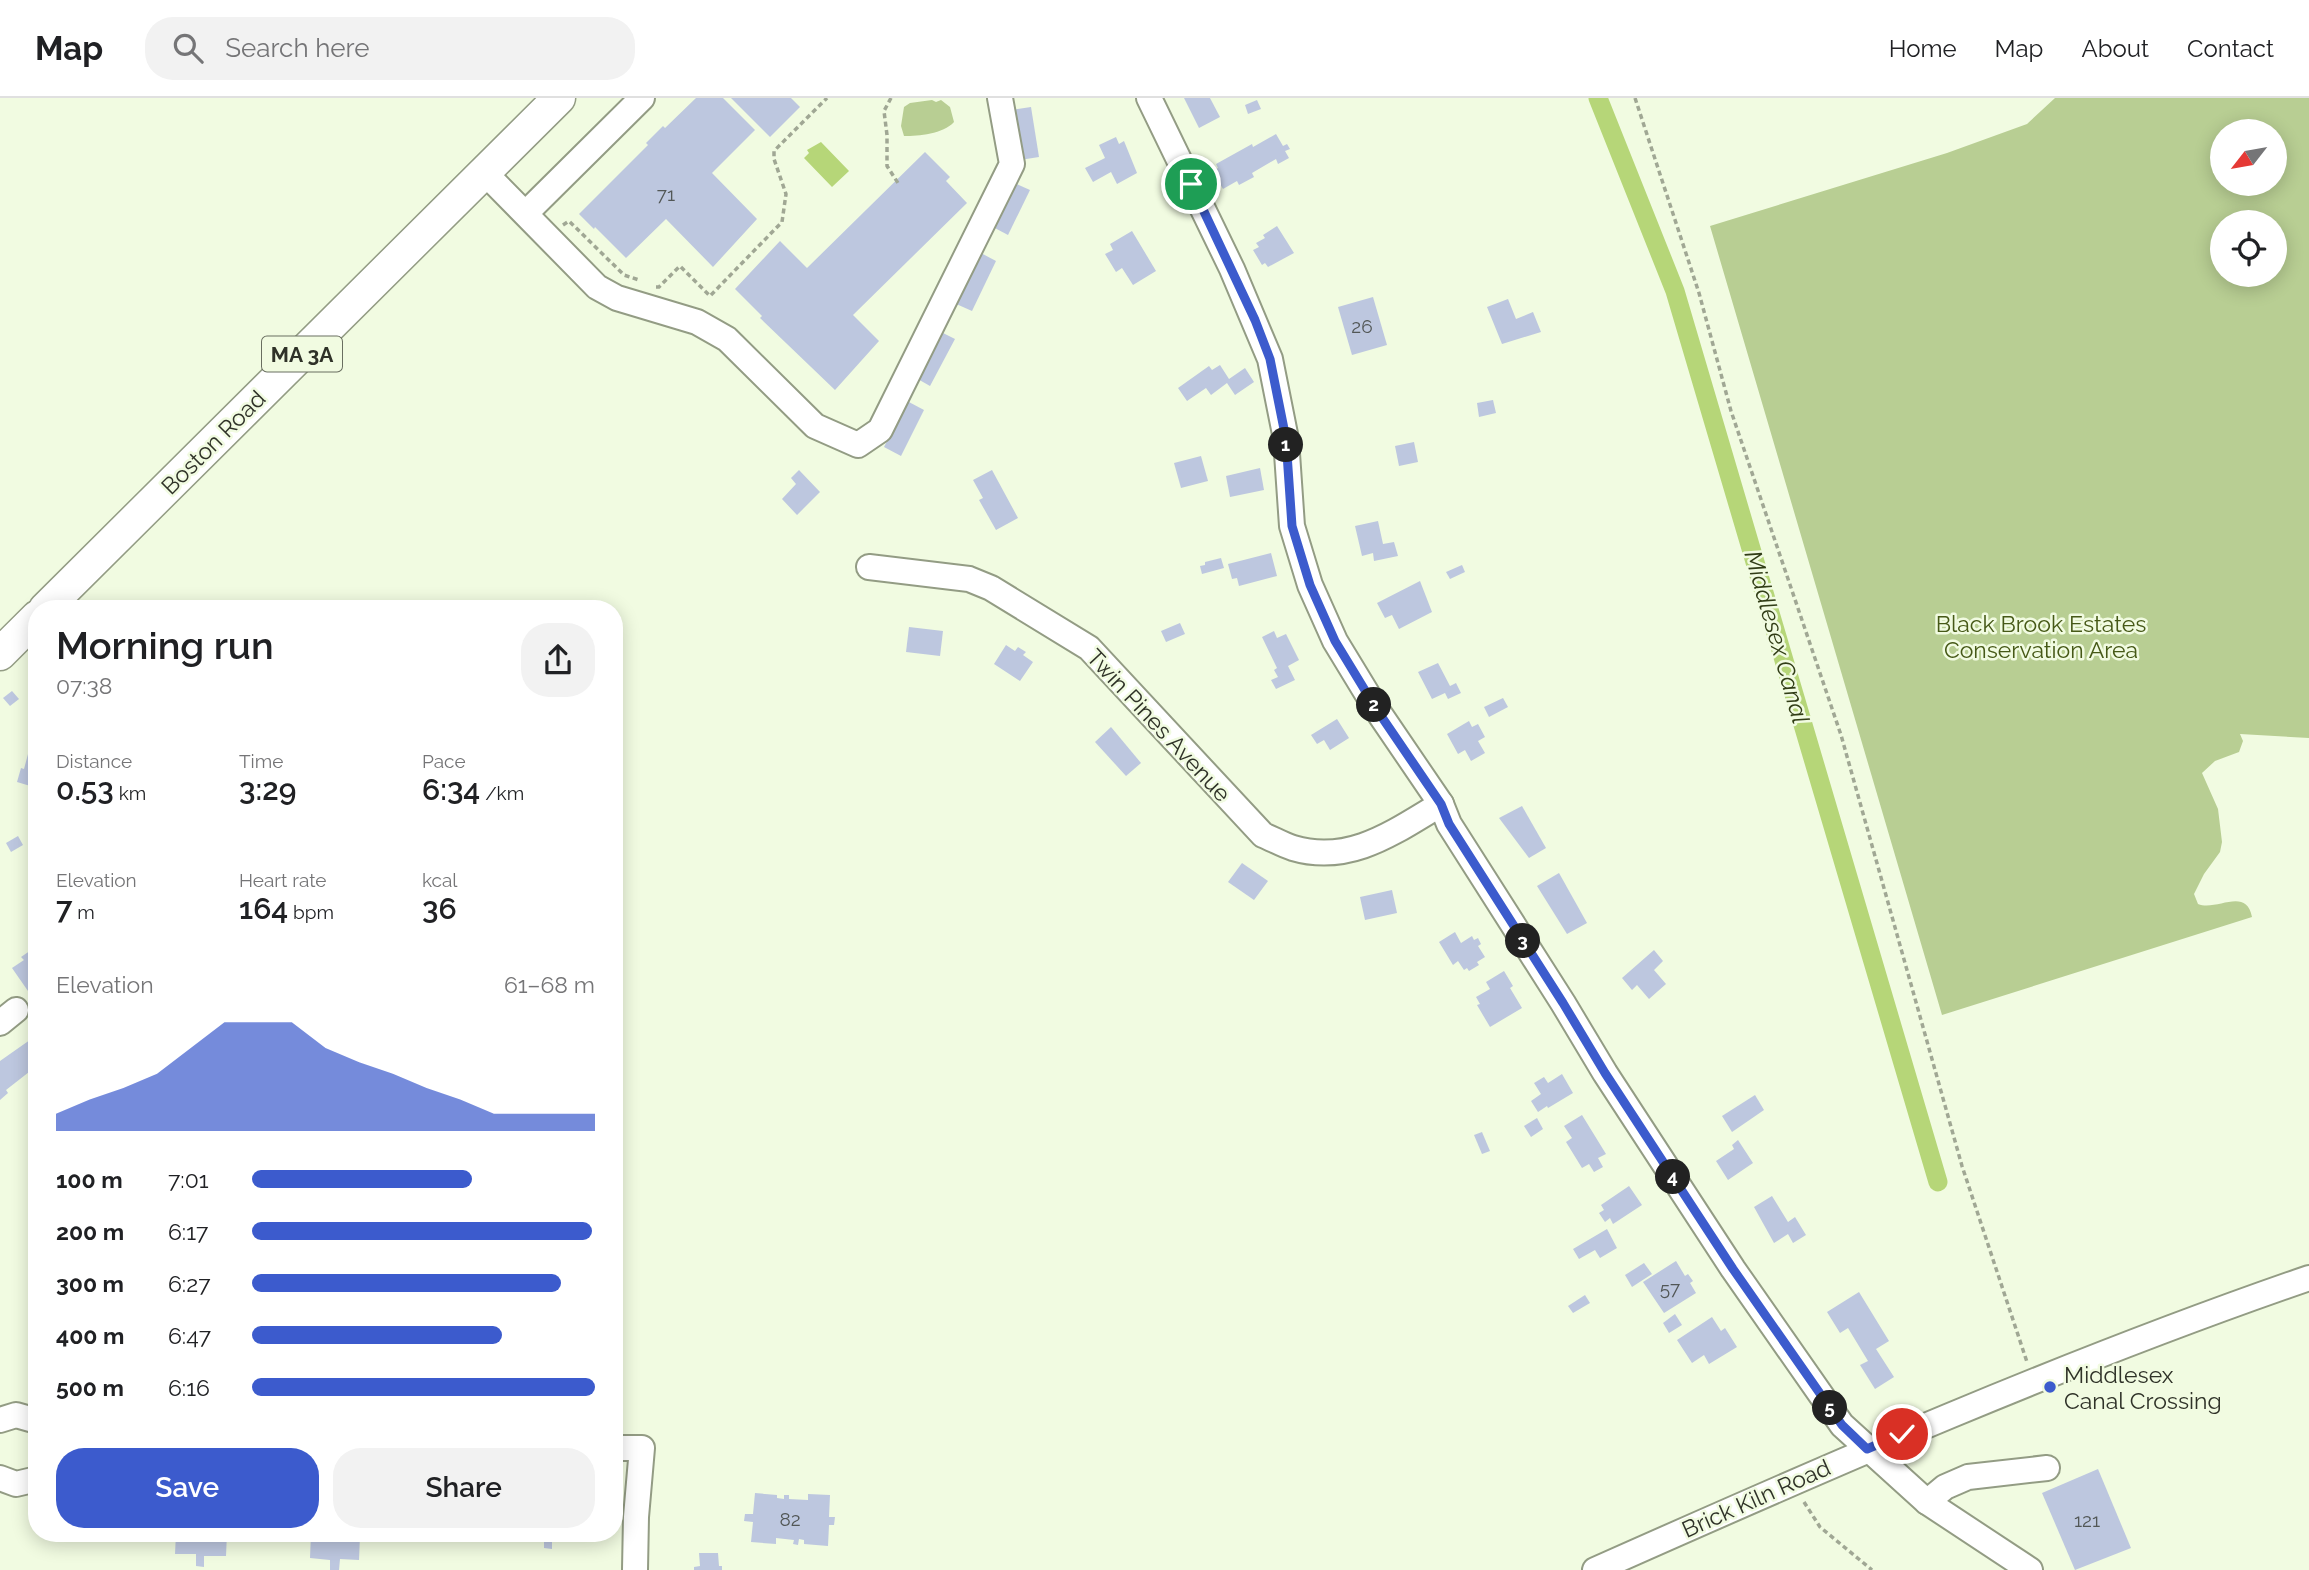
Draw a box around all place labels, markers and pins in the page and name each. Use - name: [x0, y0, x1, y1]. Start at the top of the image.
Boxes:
- pin: [1161, 154, 1221, 214]
- pin: 1: [1268, 428, 1304, 462]
- pin: 2: [1356, 688, 1392, 722]
- pin: 3: [1506, 924, 1540, 958]
- pin: 4: [1656, 1160, 1690, 1194]
- place label: Middlesex Canal Crossing: [2064, 1361, 2222, 1414]
- marker: Middlesex Canal Crossing: [2042, 1379, 2058, 1395]
- pin: 5: [1812, 1390, 1848, 1426]
- pin: [1872, 1404, 1932, 1464]

